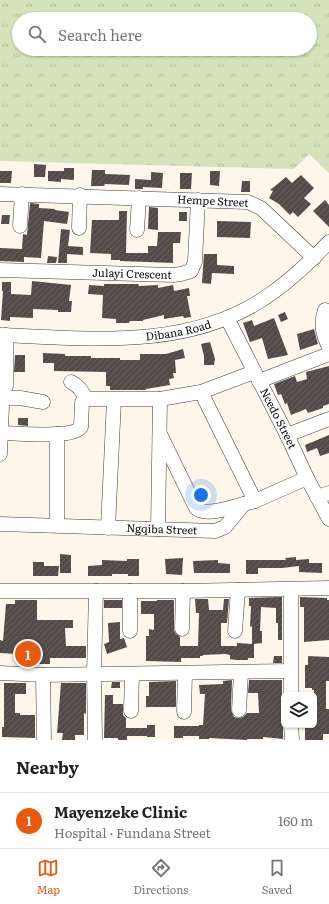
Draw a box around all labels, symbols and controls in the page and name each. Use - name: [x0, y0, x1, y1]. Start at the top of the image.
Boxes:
- search box: [12, 12, 317, 56]
- icon: search: [26, 23, 48, 45]
- text: Search here: [58, 23, 142, 46]
- street label: Hempe Street: [177, 190, 250, 210]
- street label: Julayi Crescent: [92, 264, 173, 282]
- street label: Dibana Road: [145, 315, 213, 344]
- street label: Ncedo Street: [257, 385, 302, 452]
- your location: [191, 485, 211, 505]
- street label: Ngqiba Street: [126, 519, 198, 537]
- pin: 1: [15, 639, 41, 669]
- map controls: [281, 692, 317, 728]
- button: layers: [281, 692, 317, 728]
- text: Nearby: [16, 754, 79, 779]
- text: Mayenzeke Clinic: [54, 800, 187, 823]
- text: 1: [26, 811, 32, 830]
- text: 160 m: [278, 811, 313, 830]
- text: Hospital · Fundana Street: [54, 823, 211, 842]
- tab: Map: [37, 857, 60, 897]
- tab: Directions: [133, 857, 188, 897]
- tab: Saved: [262, 857, 292, 897]

